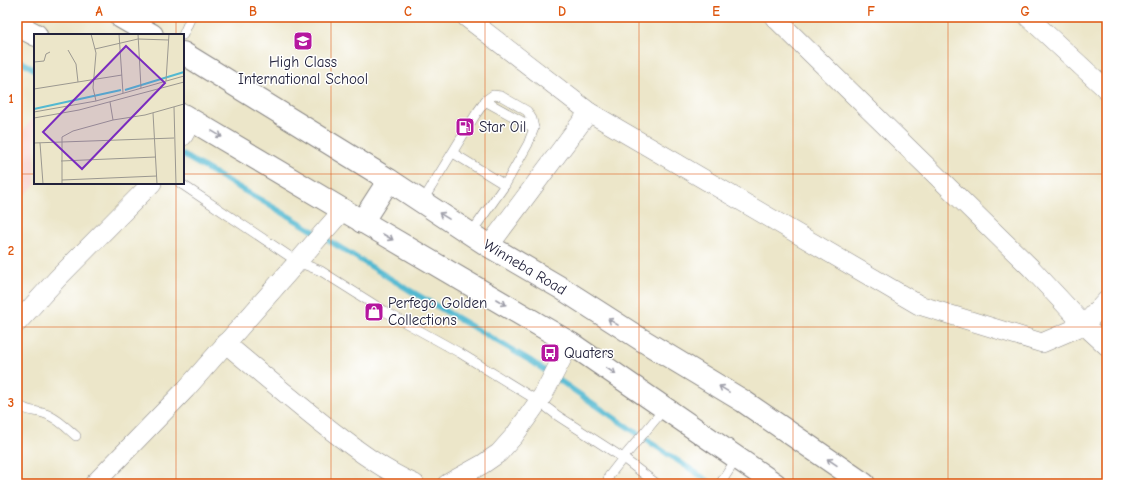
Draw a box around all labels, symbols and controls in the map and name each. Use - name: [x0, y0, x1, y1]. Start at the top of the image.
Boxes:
- text: A: [95, 4, 103, 19]
- text: B: [249, 4, 257, 19]
- text: C: [404, 4, 412, 19]
- text: D: [558, 4, 566, 19]
- text: E: [712, 4, 720, 19]
- text: F: [867, 4, 875, 19]
- text: G: [1020, 4, 1030, 19]
- school or university icon: High Class International School: [292, 30, 314, 52]
- inset map: [34, 34, 184, 184]
- place label: High Class International School: [238, 53, 368, 88]
- text: 1: [8, 91, 14, 106]
- fuel station icon: Star Oil: [454, 116, 476, 138]
- place label: Star Oil: [479, 118, 526, 136]
- one-way arrow: [211, 131, 223, 139]
- one-way arrow: [439, 212, 450, 220]
- one-way arrow: [382, 233, 394, 241]
- street label: Winneba Road: [480, 235, 570, 299]
- text: 2: [8, 243, 14, 258]
- place label: Perfego Golden Collections: [388, 294, 487, 329]
- one-way arrow: [495, 298, 507, 306]
- shop icon: Perfego Golden Collections: [363, 301, 385, 323]
- one-way arrow: [607, 317, 619, 325]
- bus stop icon: Quaters: [539, 342, 561, 364]
- place label: Quaters: [564, 344, 614, 362]
- one-way arrow: [605, 367, 616, 375]
- one-way arrow: [718, 385, 730, 393]
- text: 3: [8, 395, 14, 410]
- one-way arrow: [827, 458, 838, 466]

